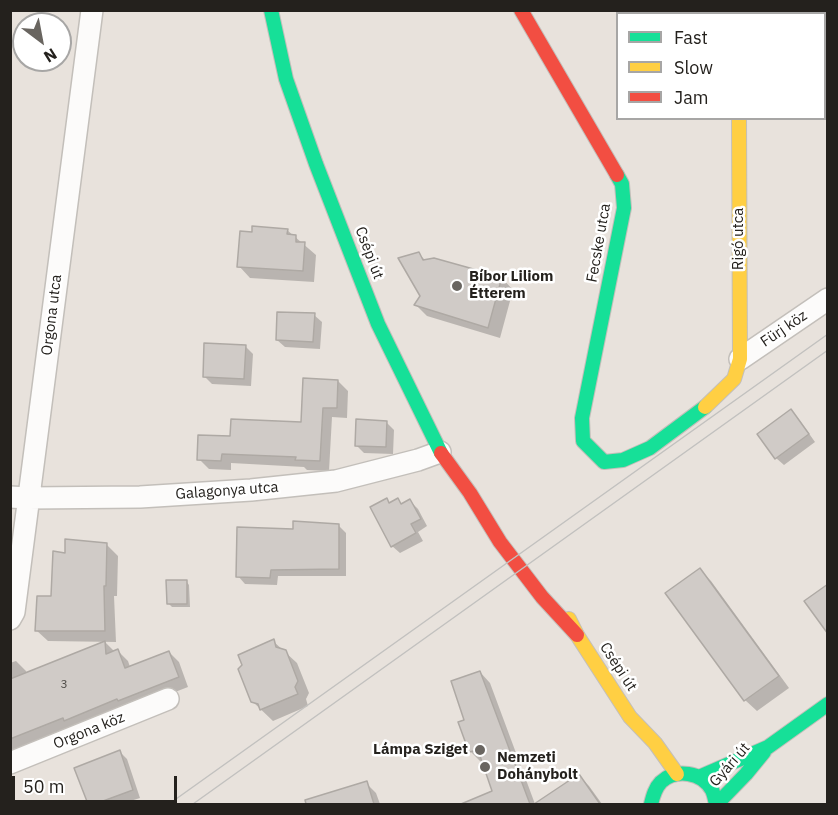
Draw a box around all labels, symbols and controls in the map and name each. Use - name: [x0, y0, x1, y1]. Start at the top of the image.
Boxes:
- north arrow: [12, 12, 72, 72]
- legend: [616, 12, 826, 120]
- text: Fast: [674, 26, 708, 49]
- text: N: [40, 44, 61, 67]
- text: Slow: [674, 56, 713, 79]
- text: Jam: [674, 86, 709, 109]
- street label: Fecske utca: [583, 202, 615, 284]
- street label: Rigó utca: [730, 208, 748, 270]
- street label: Csépi út: [351, 224, 387, 282]
- place label: Bíbor Liliom Étterem: [469, 268, 553, 303]
- street label: Orgona utca: [38, 274, 66, 356]
- marker: Bíbor Liliom Étterem: [450, 279, 464, 293]
- street label: Fürj köz: [757, 307, 811, 351]
- street label: Galagonya utca: [175, 478, 279, 504]
- street label: Csépi út: [596, 639, 640, 695]
- house number: 3: [60, 678, 68, 692]
- street label: Orgona köz: [51, 709, 127, 753]
- street label: Gyári út: [706, 739, 754, 791]
- place label: Lámpa Sziget: [373, 741, 468, 759]
- marker: Lámpa Sziget: [473, 743, 487, 757]
- place label: Nemzeti Dohánybolt: [497, 749, 578, 784]
- marker: Nemzeti Dohánybolt: [478, 760, 492, 774]
- scale bar: [15, 764, 180, 802]
- text: 50 m: [23, 775, 65, 798]

